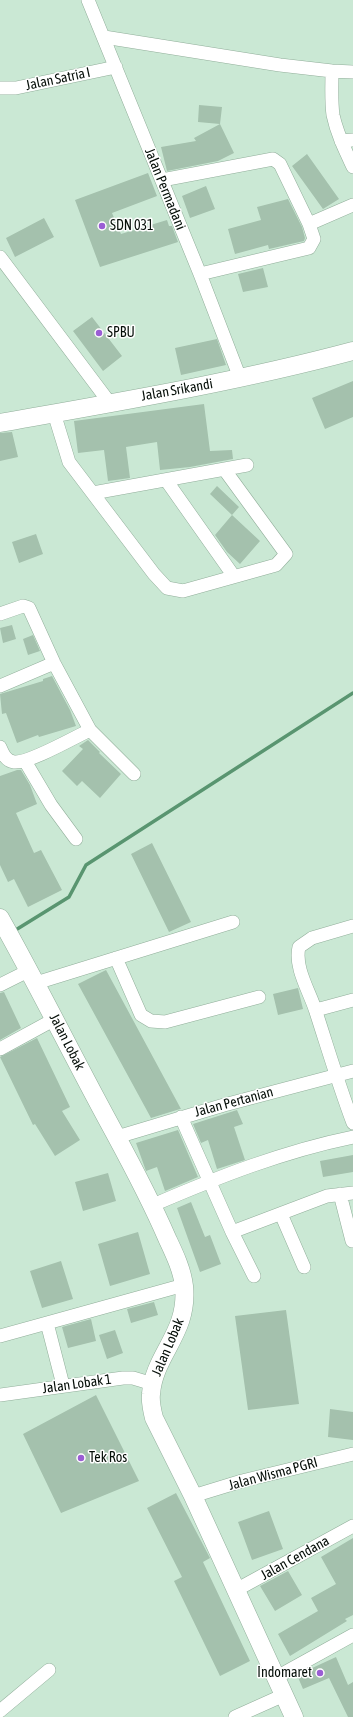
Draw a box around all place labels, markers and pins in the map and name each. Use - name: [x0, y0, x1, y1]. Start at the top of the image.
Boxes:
- place label: SDN 031: [110, 218, 154, 234]
- marker: SDN 031: [97, 221, 107, 231]
- place label: SPBU: [107, 325, 135, 341]
- marker: SPBU: [94, 328, 104, 338]
- place label: Tek Ros: [89, 1450, 127, 1466]
- marker: Tek Ros: [76, 1453, 86, 1463]
- place label: Indomaret: [257, 1665, 312, 1681]
- marker: Indomaret: [315, 1668, 325, 1678]

